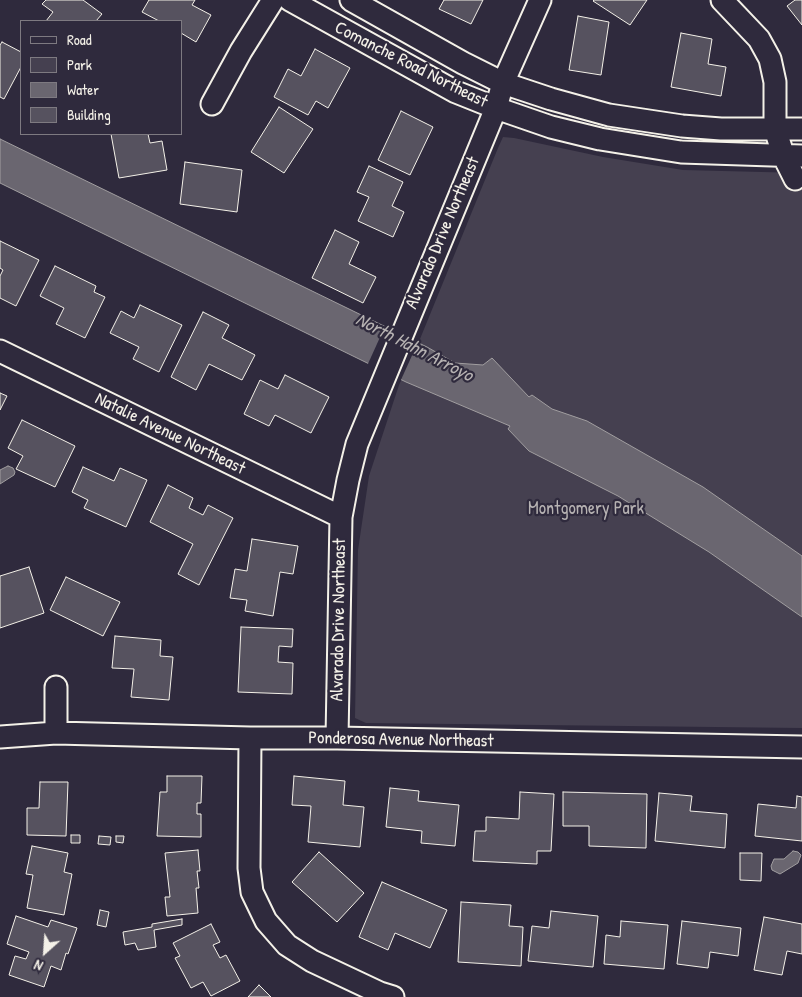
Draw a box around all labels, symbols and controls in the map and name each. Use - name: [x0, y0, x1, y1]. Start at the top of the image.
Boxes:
- street label: Comanche Road Northeast: [331, 17, 491, 113]
- legend: [20, 20, 182, 135]
- text: Road: [67, 29, 92, 50]
- text: Park: [67, 54, 92, 75]
- text: Water: [67, 79, 99, 100]
- text: Building: [67, 104, 111, 125]
- street label: Alvarado Drive Northeast: [401, 154, 485, 312]
- water label: North Hahn Arroyo: [352, 309, 476, 387]
- street label: Natalie Avenue Northeast: [91, 388, 249, 480]
- park label: Montgomery Park: [528, 498, 644, 520]
- street label: Alvarado Drive Northeast: [327, 538, 351, 702]
- street label: Ponderosa Avenue Northeast: [308, 728, 494, 752]
- north arrow: [20, 927, 70, 977]
- text: N: [31, 956, 46, 976]

